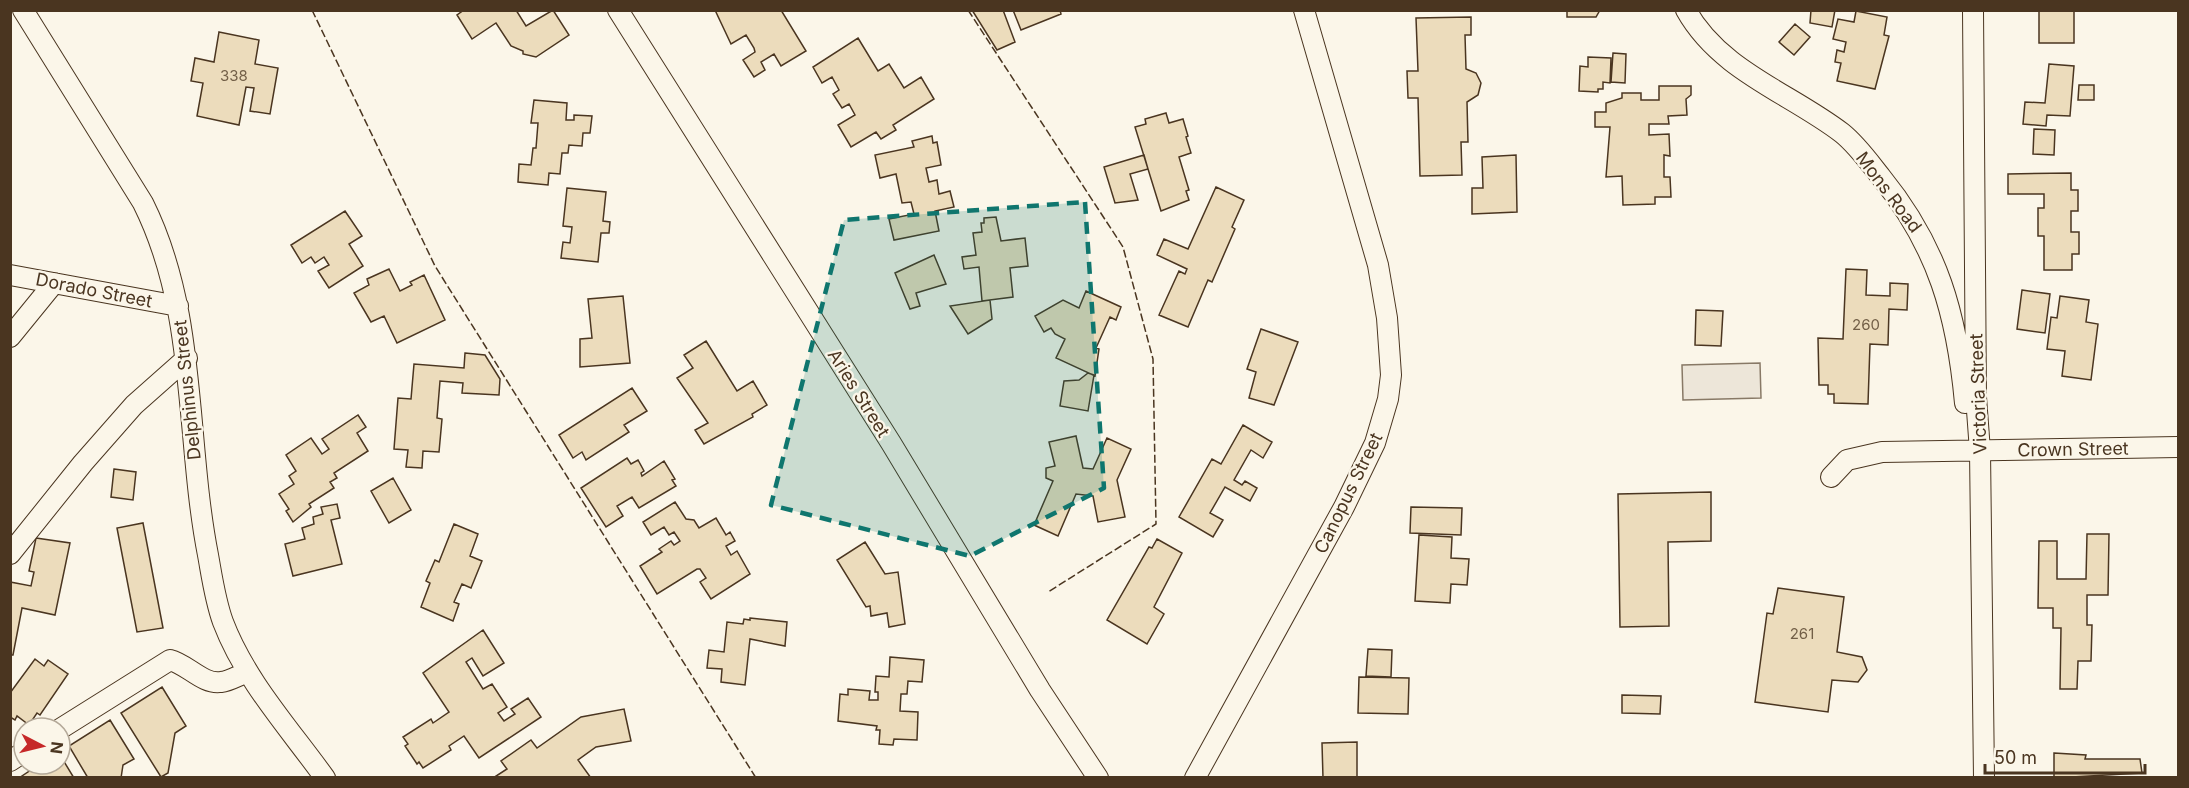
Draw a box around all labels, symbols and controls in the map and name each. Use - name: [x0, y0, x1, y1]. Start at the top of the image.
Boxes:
- house number: 338: [220, 66, 248, 85]
- street label: Mons Road: [1852, 147, 1926, 237]
- street label: Dorado Street: [34, 268, 154, 312]
- house number: 260: [1852, 315, 1880, 334]
- street label: Delphinus Street: [169, 319, 205, 461]
- street label: Victoria Street: [1965, 333, 1991, 455]
- street label: Aries Street: [824, 345, 894, 441]
- street label: Canopus Street: [1310, 429, 1386, 557]
- street label: Crown Street: [2017, 438, 2129, 460]
- house number: 261: [1790, 624, 1814, 643]
- north arrow: [12, 716, 72, 776]
- scale bar: [1985, 737, 2146, 775]
- text: N: [46, 741, 68, 755]
- text: 50 m: [1994, 747, 2037, 768]

